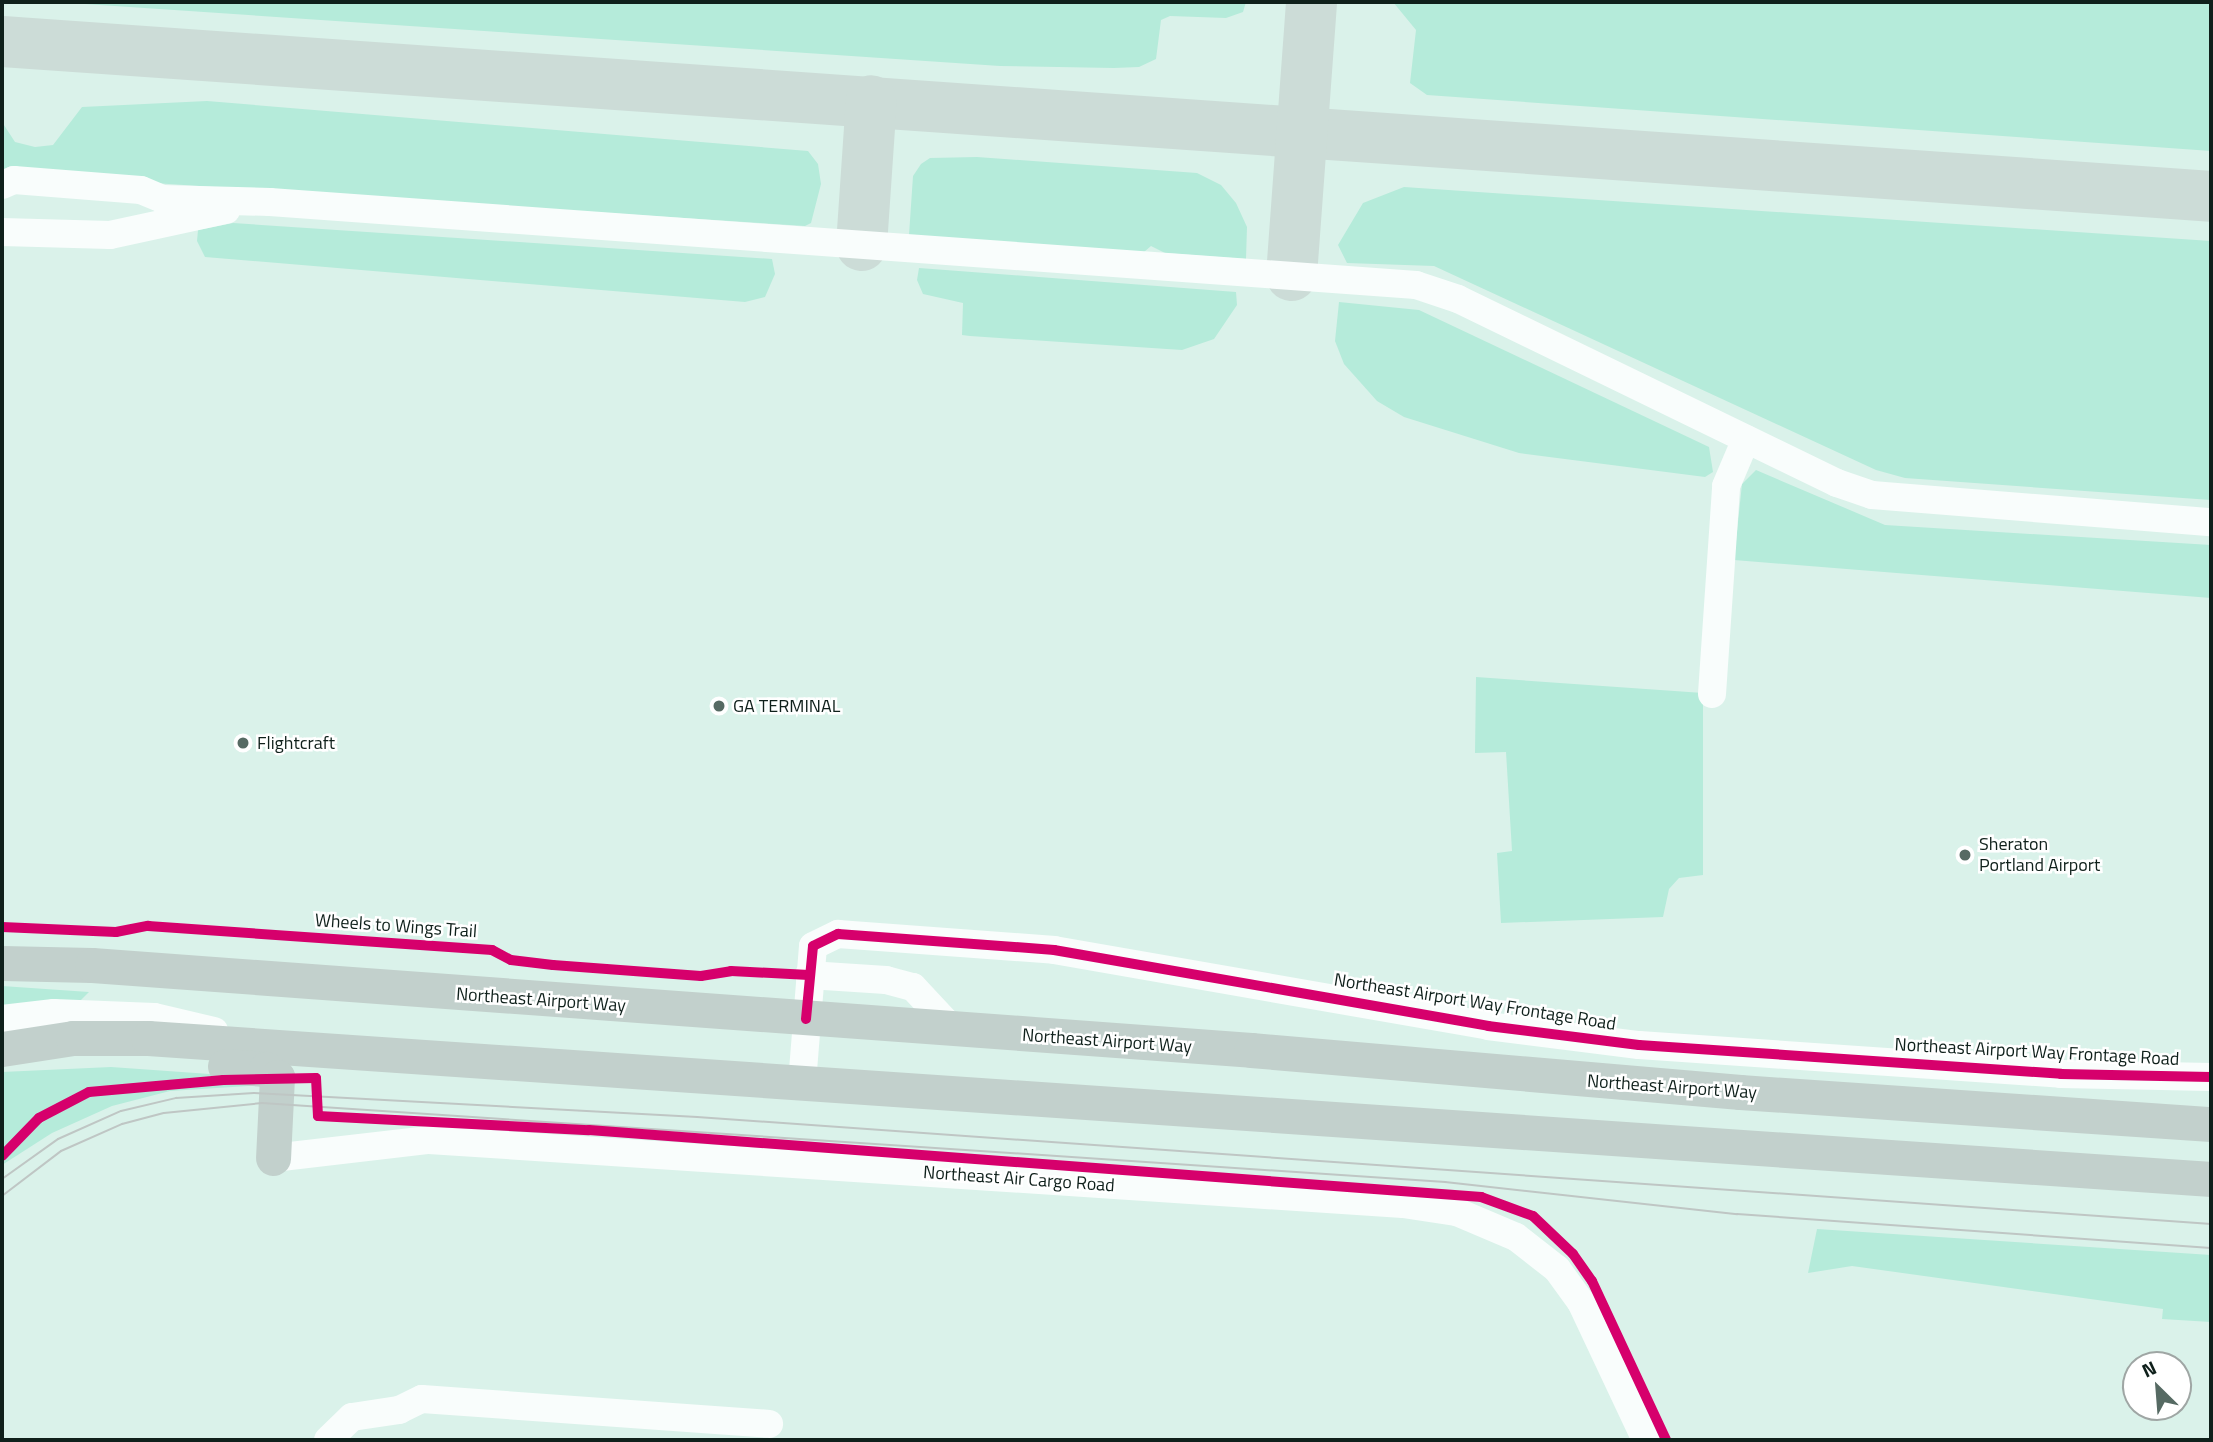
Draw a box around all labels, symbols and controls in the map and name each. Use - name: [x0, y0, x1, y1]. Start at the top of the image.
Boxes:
- place label: GA TERMINAL: [733, 695, 840, 717]
- marker: GA TERMINAL: [711, 698, 727, 714]
- place label: Flightcraft: [257, 732, 335, 754]
- marker: Flightcraft: [235, 735, 251, 751]
- place label: Sheraton Portland Airport: [1979, 834, 2100, 876]
- marker: Sheraton Portland Airport: [1957, 847, 1973, 863]
- street label: Wheels to Wings Trail: [314, 910, 478, 942]
- street label: Northeast Airport Way Frontage Road: [1333, 969, 1617, 1035]
- street label: Northeast Airport Way: [455, 983, 627, 1017]
- street label: Northeast Airport Way: [1021, 1024, 1193, 1058]
- street label: Northeast Airport Way Frontage Road: [1894, 1034, 2180, 1070]
- street label: Northeast Airport Way: [1586, 1070, 1758, 1104]
- street label: Northeast Air Cargo Road: [922, 1162, 1116, 1196]
- north arrow: [2122, 1351, 2192, 1421]
- text: N: [2137, 1352, 2161, 1384]

